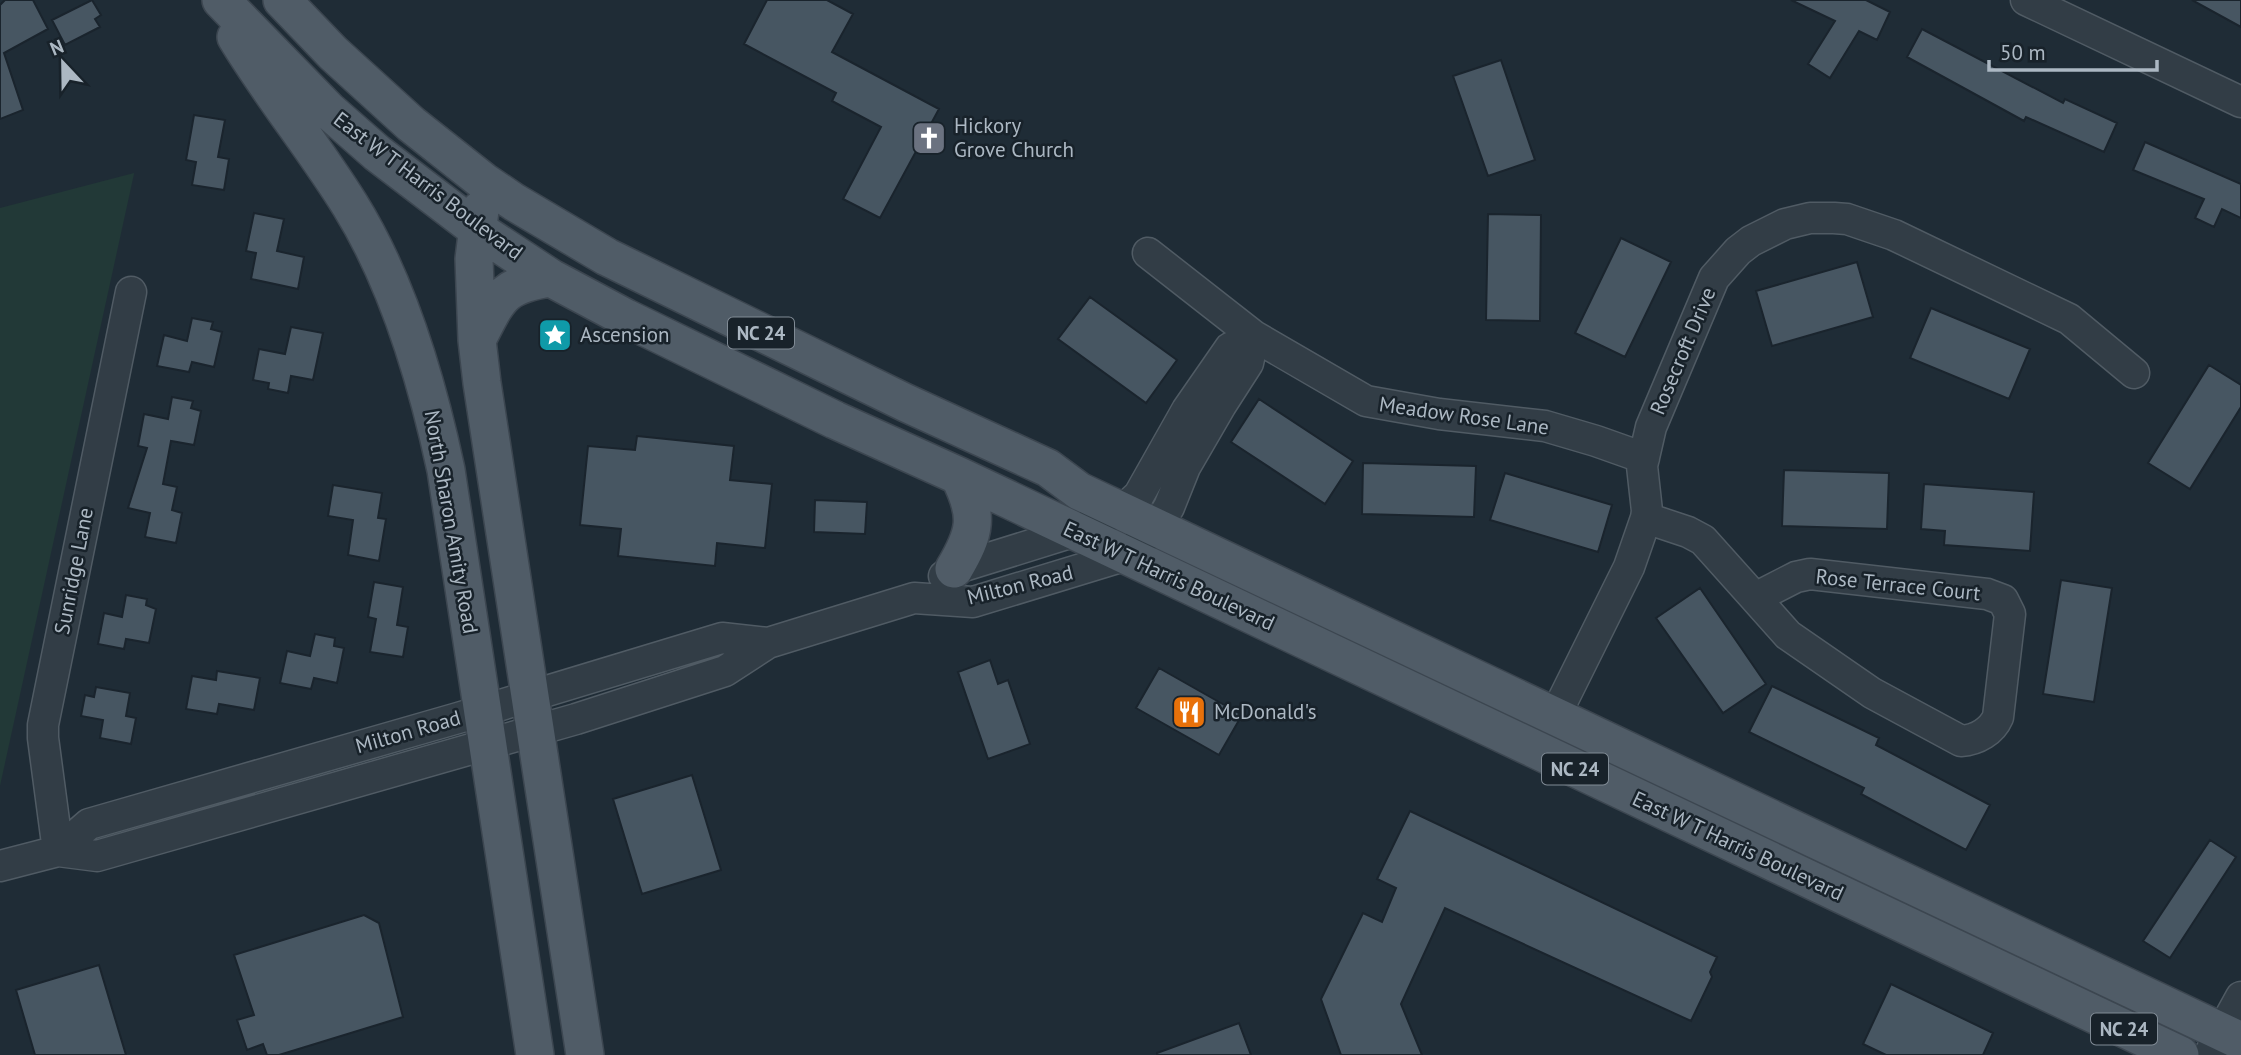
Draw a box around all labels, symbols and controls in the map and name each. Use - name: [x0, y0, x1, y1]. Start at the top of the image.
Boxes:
- north arrow: [28, 28, 98, 98]
- scale bar: [1989, 28, 2157, 72]
- text: N: [46, 34, 67, 61]
- text: 50 m: [2000, 39, 2046, 66]
- street label: East W T Harris Boulevard: [328, 106, 528, 266]
- place label: Hickory Grove Church: [954, 112, 1074, 163]
- church icon: Hickory Grove Church: [910, 119, 948, 157]
- street label: Rosecroft Drive: [1644, 283, 1721, 419]
- place icon: Ascension: [536, 316, 574, 354]
- road number: NC 24: [728, 318, 794, 348]
- place label: Ascension: [580, 321, 669, 348]
- street label: Meadow Rose Lane: [1377, 390, 1551, 441]
- street label: North Sharon Amity Road: [419, 408, 484, 636]
- street label: Sunridge Lane: [48, 505, 99, 637]
- street label: East W T Harris Boulevard: [1059, 515, 1279, 636]
- street label: Milton Road: [964, 558, 1076, 611]
- street label: Rose Terrace Court: [1814, 562, 1982, 607]
- restaurant icon: McDonald's: [1170, 693, 1208, 731]
- place label: McDonald's: [1214, 698, 1317, 725]
- street label: Milton Road: [352, 704, 464, 759]
- road number: NC 24: [1542, 754, 1608, 784]
- street label: East W T Harris Boulevard: [1628, 785, 1848, 906]
- road number: NC 24: [2091, 1014, 2157, 1044]

